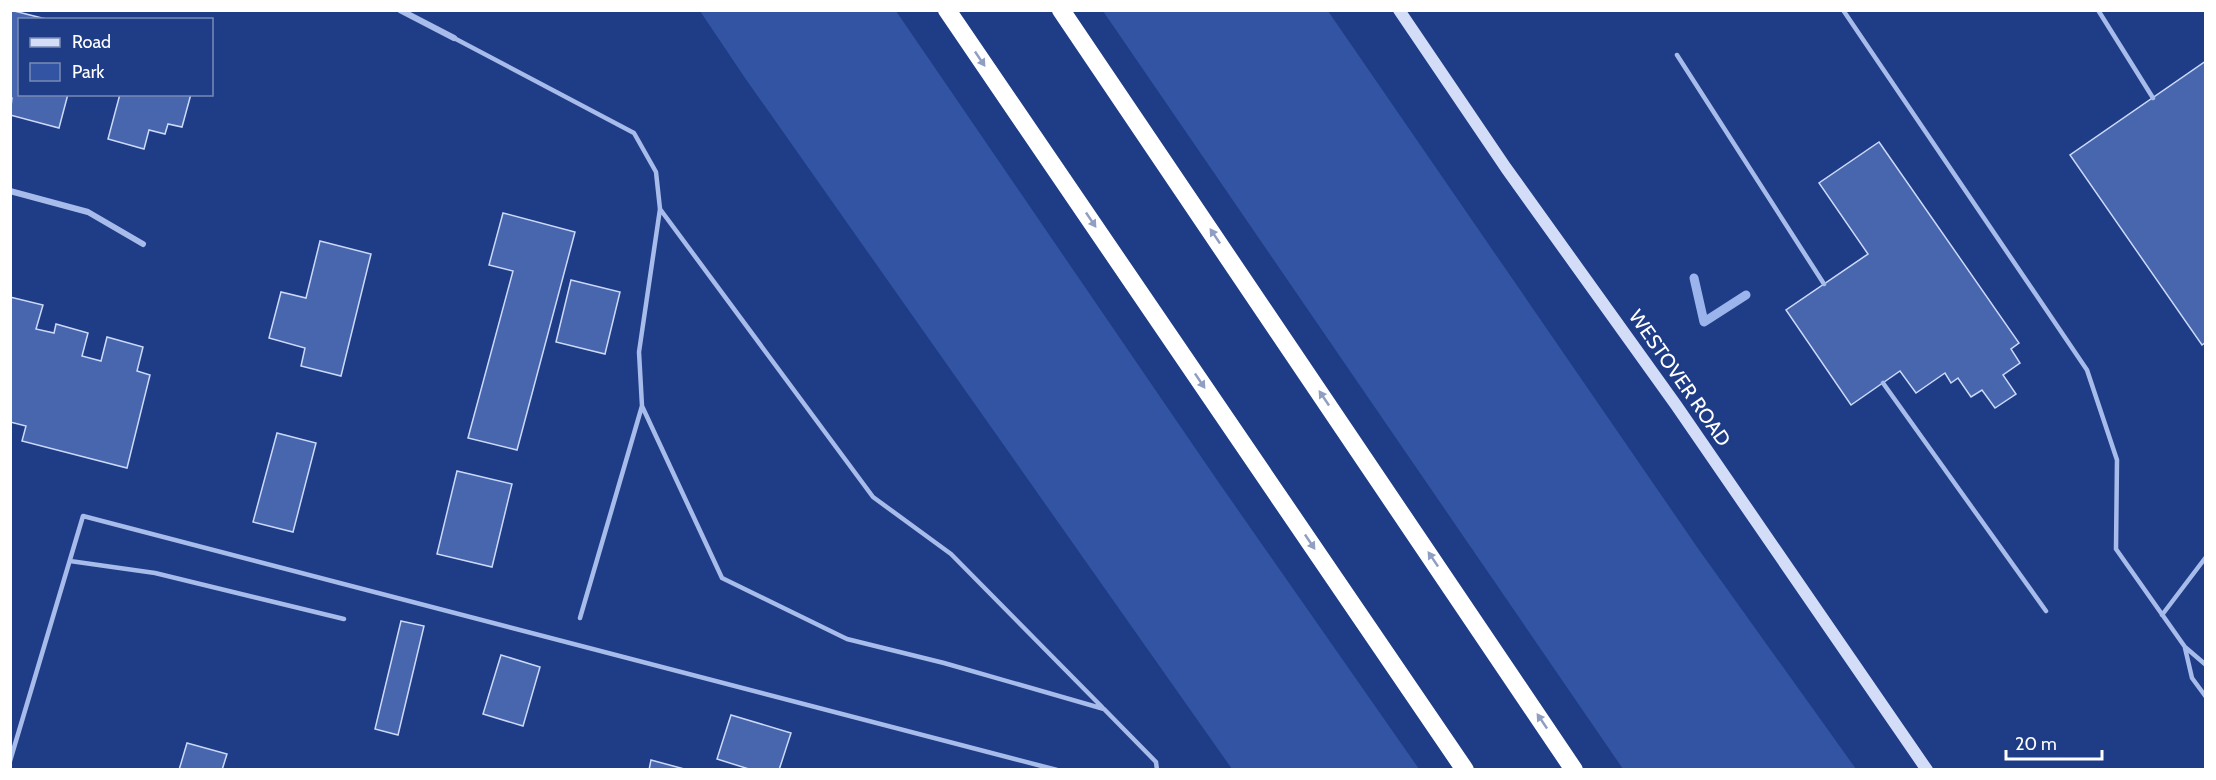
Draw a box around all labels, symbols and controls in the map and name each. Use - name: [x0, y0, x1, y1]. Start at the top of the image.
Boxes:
- legend: [18, 18, 213, 96]
- text: Road: [72, 31, 111, 53]
- one-way arrow: [974, 50, 986, 66]
- text: Park: [72, 61, 105, 83]
- one-way arrow: [1085, 211, 1097, 227]
- one-way arrow: [1210, 228, 1221, 244]
- street label: WESTOVER ROAD: [1624, 305, 1736, 451]
- one-way arrow: [1194, 372, 1206, 388]
- one-way arrow: [1318, 389, 1329, 406]
- one-way arrow: [1304, 534, 1315, 550]
- one-way arrow: [1427, 551, 1438, 568]
- one-way arrow: [1536, 713, 1547, 729]
- scale bar: [2006, 723, 2102, 761]
- text: 20 m: [2015, 733, 2057, 755]

